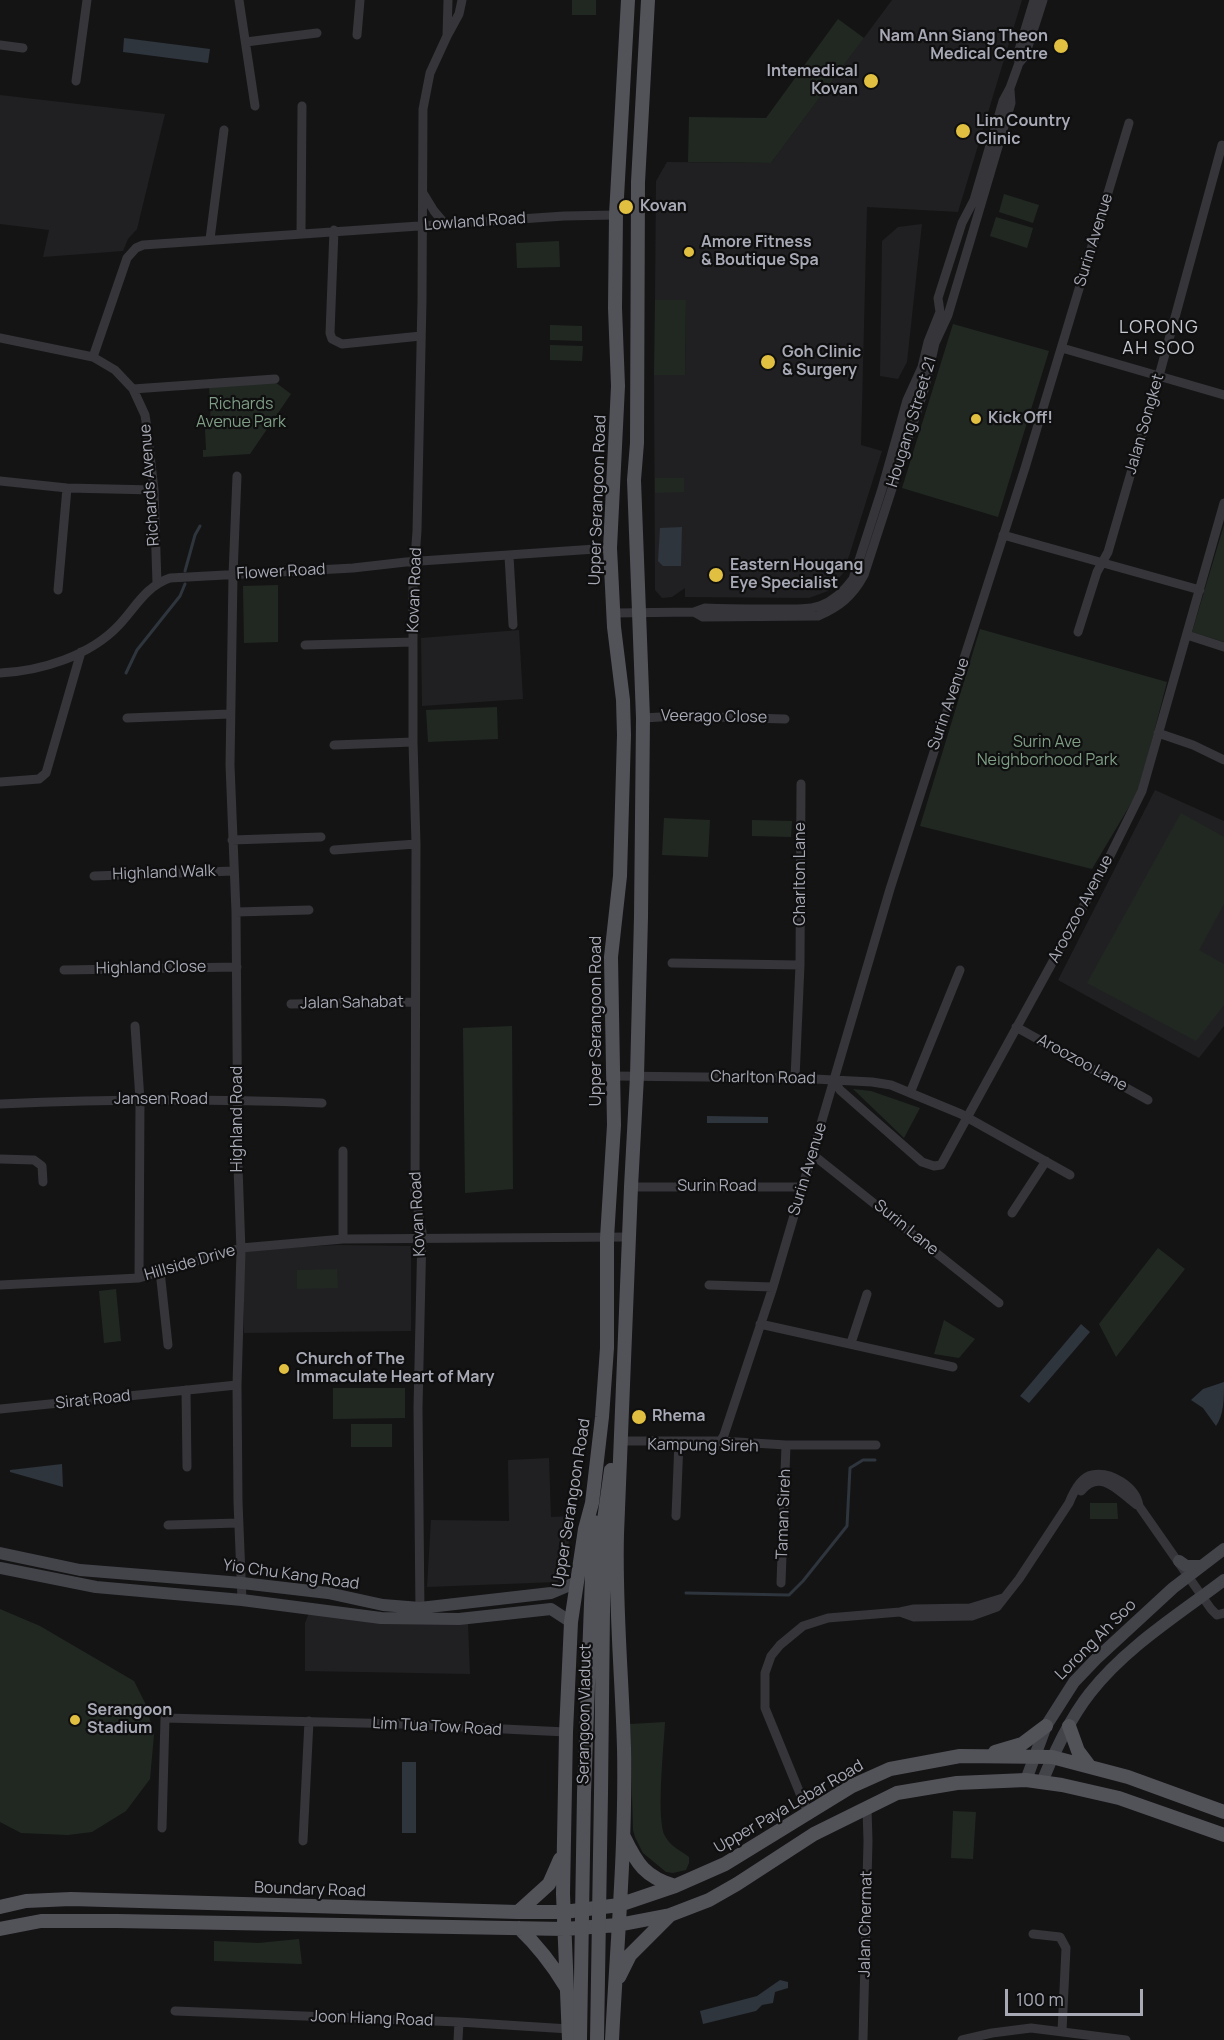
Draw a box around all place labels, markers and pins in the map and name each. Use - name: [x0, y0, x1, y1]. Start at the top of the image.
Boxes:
- place label: Nam Ann Siang Theon Medical Centre: [879, 27, 1048, 65]
- marker: Nam Ann Siang Theon Medical Centre: [1052, 37, 1070, 55]
- place label: Intemedical Kovan: [767, 62, 858, 100]
- marker: Intemedical Kovan: [862, 72, 880, 90]
- place label: Lim Country Clinic: [976, 112, 1070, 150]
- marker: Lim Country Clinic: [954, 122, 972, 140]
- place label: Kovan: [640, 197, 687, 217]
- marker: Kovan: [617, 198, 635, 216]
- place label: Amore Fitness & Boutique Spa: [701, 233, 819, 271]
- marker: Amore Fitness & Boutique Spa: [682, 245, 696, 259]
- place label: Goh Clinic & Surgery: [782, 343, 861, 381]
- marker: Goh Clinic & Surgery: [759, 353, 777, 371]
- place label: Kick Off!: [988, 409, 1053, 429]
- marker: Kick Off!: [969, 412, 983, 426]
- place label: Eastern Hougang Eye Specialist: [730, 556, 863, 594]
- marker: Eastern Hougang Eye Specialist: [707, 566, 725, 584]
- place label: Church of The Immaculate Heart of Mary: [296, 1350, 495, 1388]
- marker: Church of The Immaculate Heart of Mary: [277, 1362, 291, 1376]
- place label: Rhema: [652, 1407, 706, 1427]
- marker: Rhema: [630, 1408, 648, 1426]
- place label: Serangoon Stadium: [87, 1701, 172, 1739]
- marker: Serangoon Stadium: [68, 1713, 82, 1727]

